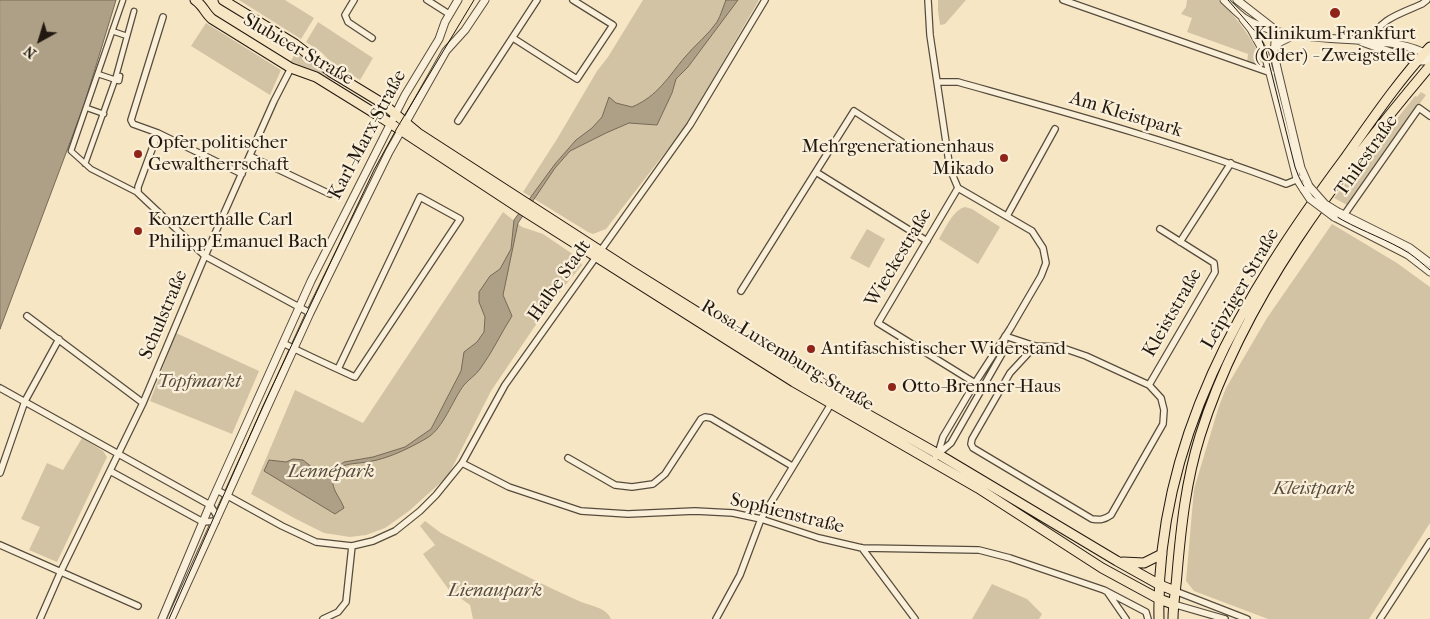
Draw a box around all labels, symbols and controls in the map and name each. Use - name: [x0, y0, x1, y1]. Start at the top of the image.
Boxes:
- marker: Klinikum Frankfurt (Oder) - Zweigstelle: [1328, 6, 1342, 20]
- street label: Slubicer Straße: [239, 9, 357, 91]
- north arrow: [15, 15, 65, 65]
- place label: Klinikum Frankfurt (Oder) - Zweigstelle: [1254, 23, 1416, 67]
- text: N: [21, 42, 40, 62]
- street label: Karl-Marx-Straße: [324, 66, 412, 204]
- street label: Am Kleistpark: [1067, 87, 1185, 143]
- street label: Thilestraße: [1331, 111, 1403, 201]
- place label: Opfer politischer Gewaltherrschaft: [148, 132, 289, 176]
- place label: Mehrgenerationenhaus Mikado: [802, 136, 994, 180]
- marker: Opfer politischer Gewaltherrschaft: [132, 148, 144, 160]
- marker: Mehrgenerationenhaus Mikado: [998, 152, 1010, 164]
- street label: Wieckestraße: [861, 205, 937, 311]
- place label: Konzerthalle Carl Philipp Emanuel Bach: [148, 209, 328, 253]
- marker: Konzerthalle Carl Philipp Emanuel Bach: [132, 225, 144, 237]
- street label: Leipziger Straße: [1197, 225, 1285, 353]
- street label: Halbe Stadt: [523, 236, 597, 326]
- street label: Kleiststraße: [1139, 265, 1207, 361]
- street label: Schulstraße: [135, 267, 193, 363]
- street label: Rosa-Luxemburg-Straße: [696, 295, 878, 417]
- place label: Antifaschistischer Widerstand: [821, 338, 1066, 360]
- marker: Antifaschistischer Widerstand: [805, 343, 817, 355]
- park label: Topfmarkt: [157, 371, 241, 393]
- place label: Otto-Brenner-Haus: [902, 376, 1061, 398]
- marker: Otto-Brenner-Haus: [886, 381, 898, 393]
- park label: Lennépark: [288, 461, 374, 483]
- park label: Kleistpark: [1273, 478, 1355, 500]
- street label: Sophienstraße: [728, 489, 846, 539]
- park label: Lienaupark: [448, 580, 542, 602]

